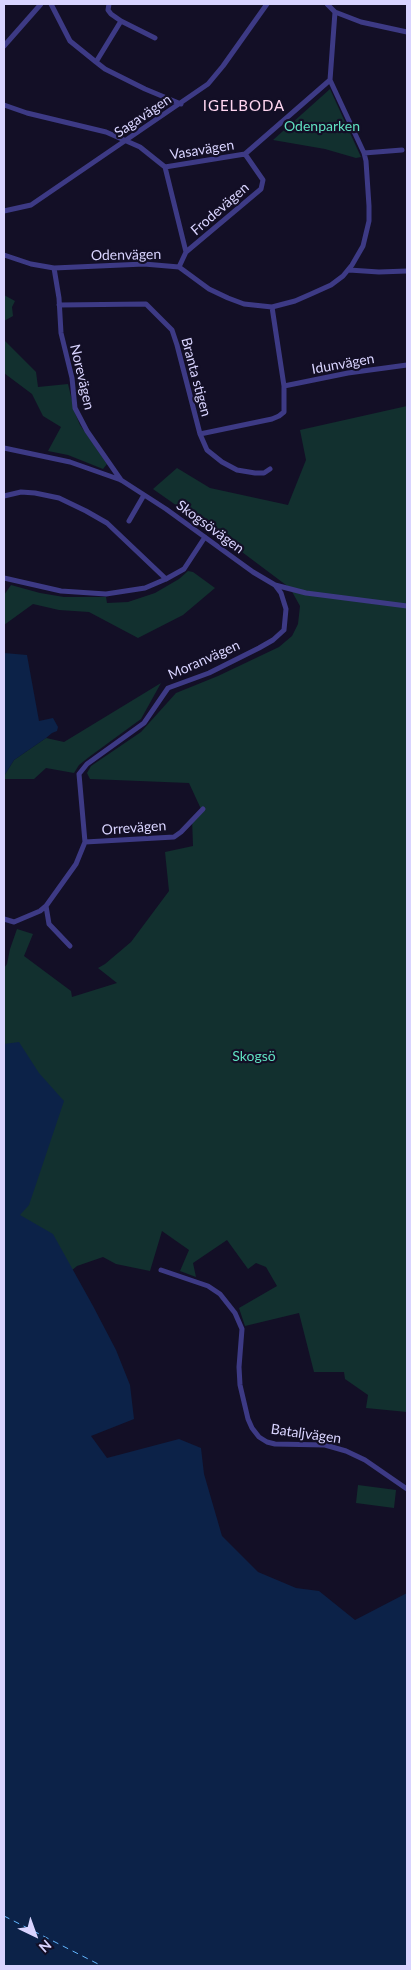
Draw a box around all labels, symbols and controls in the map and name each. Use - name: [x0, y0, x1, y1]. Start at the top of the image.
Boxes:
- street label: Sagavägen: [111, 91, 175, 141]
- district label: IGELBODA: [202, 97, 286, 115]
- park label: Odenparken: [284, 118, 360, 134]
- street label: Vasavägen: [169, 137, 235, 163]
- street label: Frodevägen: [187, 179, 253, 239]
- street label: Odenvägen: [91, 246, 161, 264]
- street label: Branta stigen: [177, 336, 215, 418]
- street label: Norevägen: [66, 343, 98, 411]
- street label: Idunvägen: [310, 350, 376, 378]
- street label: Skogsövägen: [173, 497, 247, 557]
- street label: Moranvägen: [166, 637, 242, 683]
- street label: Orrevägen: [101, 817, 167, 839]
- park label: Skogsö: [232, 1048, 276, 1064]
- street label: Bataljvägen: [270, 1421, 342, 1447]
- north arrow: [10, 1910, 60, 1960]
- text: N: [36, 1937, 55, 1956]

